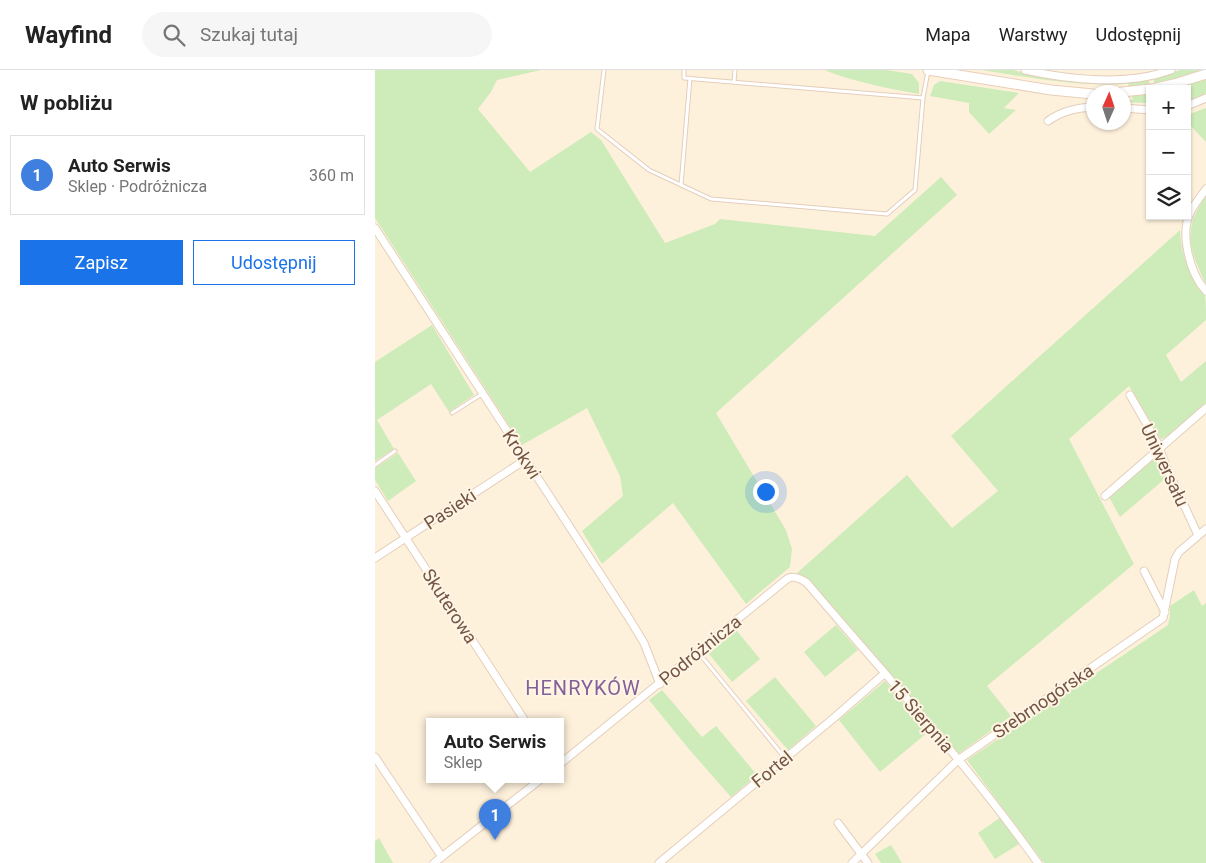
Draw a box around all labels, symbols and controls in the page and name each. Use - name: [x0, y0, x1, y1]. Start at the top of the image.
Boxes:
- search box: [142, 12, 492, 57]
- text: Wayfind: [25, 21, 112, 49]
- icon: search: [160, 21, 188, 49]
- text: Szukaj tutaj: [200, 23, 298, 46]
- text: Mapa: [925, 24, 971, 45]
- text: Warstwy: [999, 24, 1067, 45]
- text: Udostępnij: [1095, 24, 1181, 45]
- north arrow: [1086, 85, 1131, 130]
- map controls: [1146, 85, 1191, 220]
- button: +: [1146, 85, 1191, 130]
- text: W pobliżu: [20, 91, 113, 115]
- button: −: [1146, 130, 1191, 175]
- text: Auto Serwis: [68, 154, 171, 177]
- text: 1: [32, 166, 42, 185]
- text: 360 m: [309, 166, 354, 185]
- button: layers: [1146, 175, 1191, 220]
- text: Sklep · Podróżnicza: [68, 177, 207, 196]
- button: Zapisz: [20, 240, 183, 285]
- button: Udostępnij: [193, 240, 355, 285]
- street label: Uniwersału: [1137, 420, 1193, 510]
- street label: Krokwi: [498, 425, 546, 483]
- your location: [753, 479, 779, 505]
- street label: Pasieki: [420, 484, 480, 534]
- street label: Skuterowa: [418, 565, 482, 647]
- street label: Podróżnicza: [655, 611, 745, 689]
- street label: Srebrnogórska: [989, 660, 1097, 742]
- street label: 15 Sierpnia: [884, 675, 958, 757]
- district label: HENRYKÓW: [525, 676, 641, 700]
- popup: [426, 718, 564, 783]
- text: Auto Serwis: [444, 730, 546, 753]
- street label: Fortel: [747, 746, 797, 792]
- text: Sklep: [444, 753, 483, 772]
- pin: 1: [479, 799, 511, 840]

